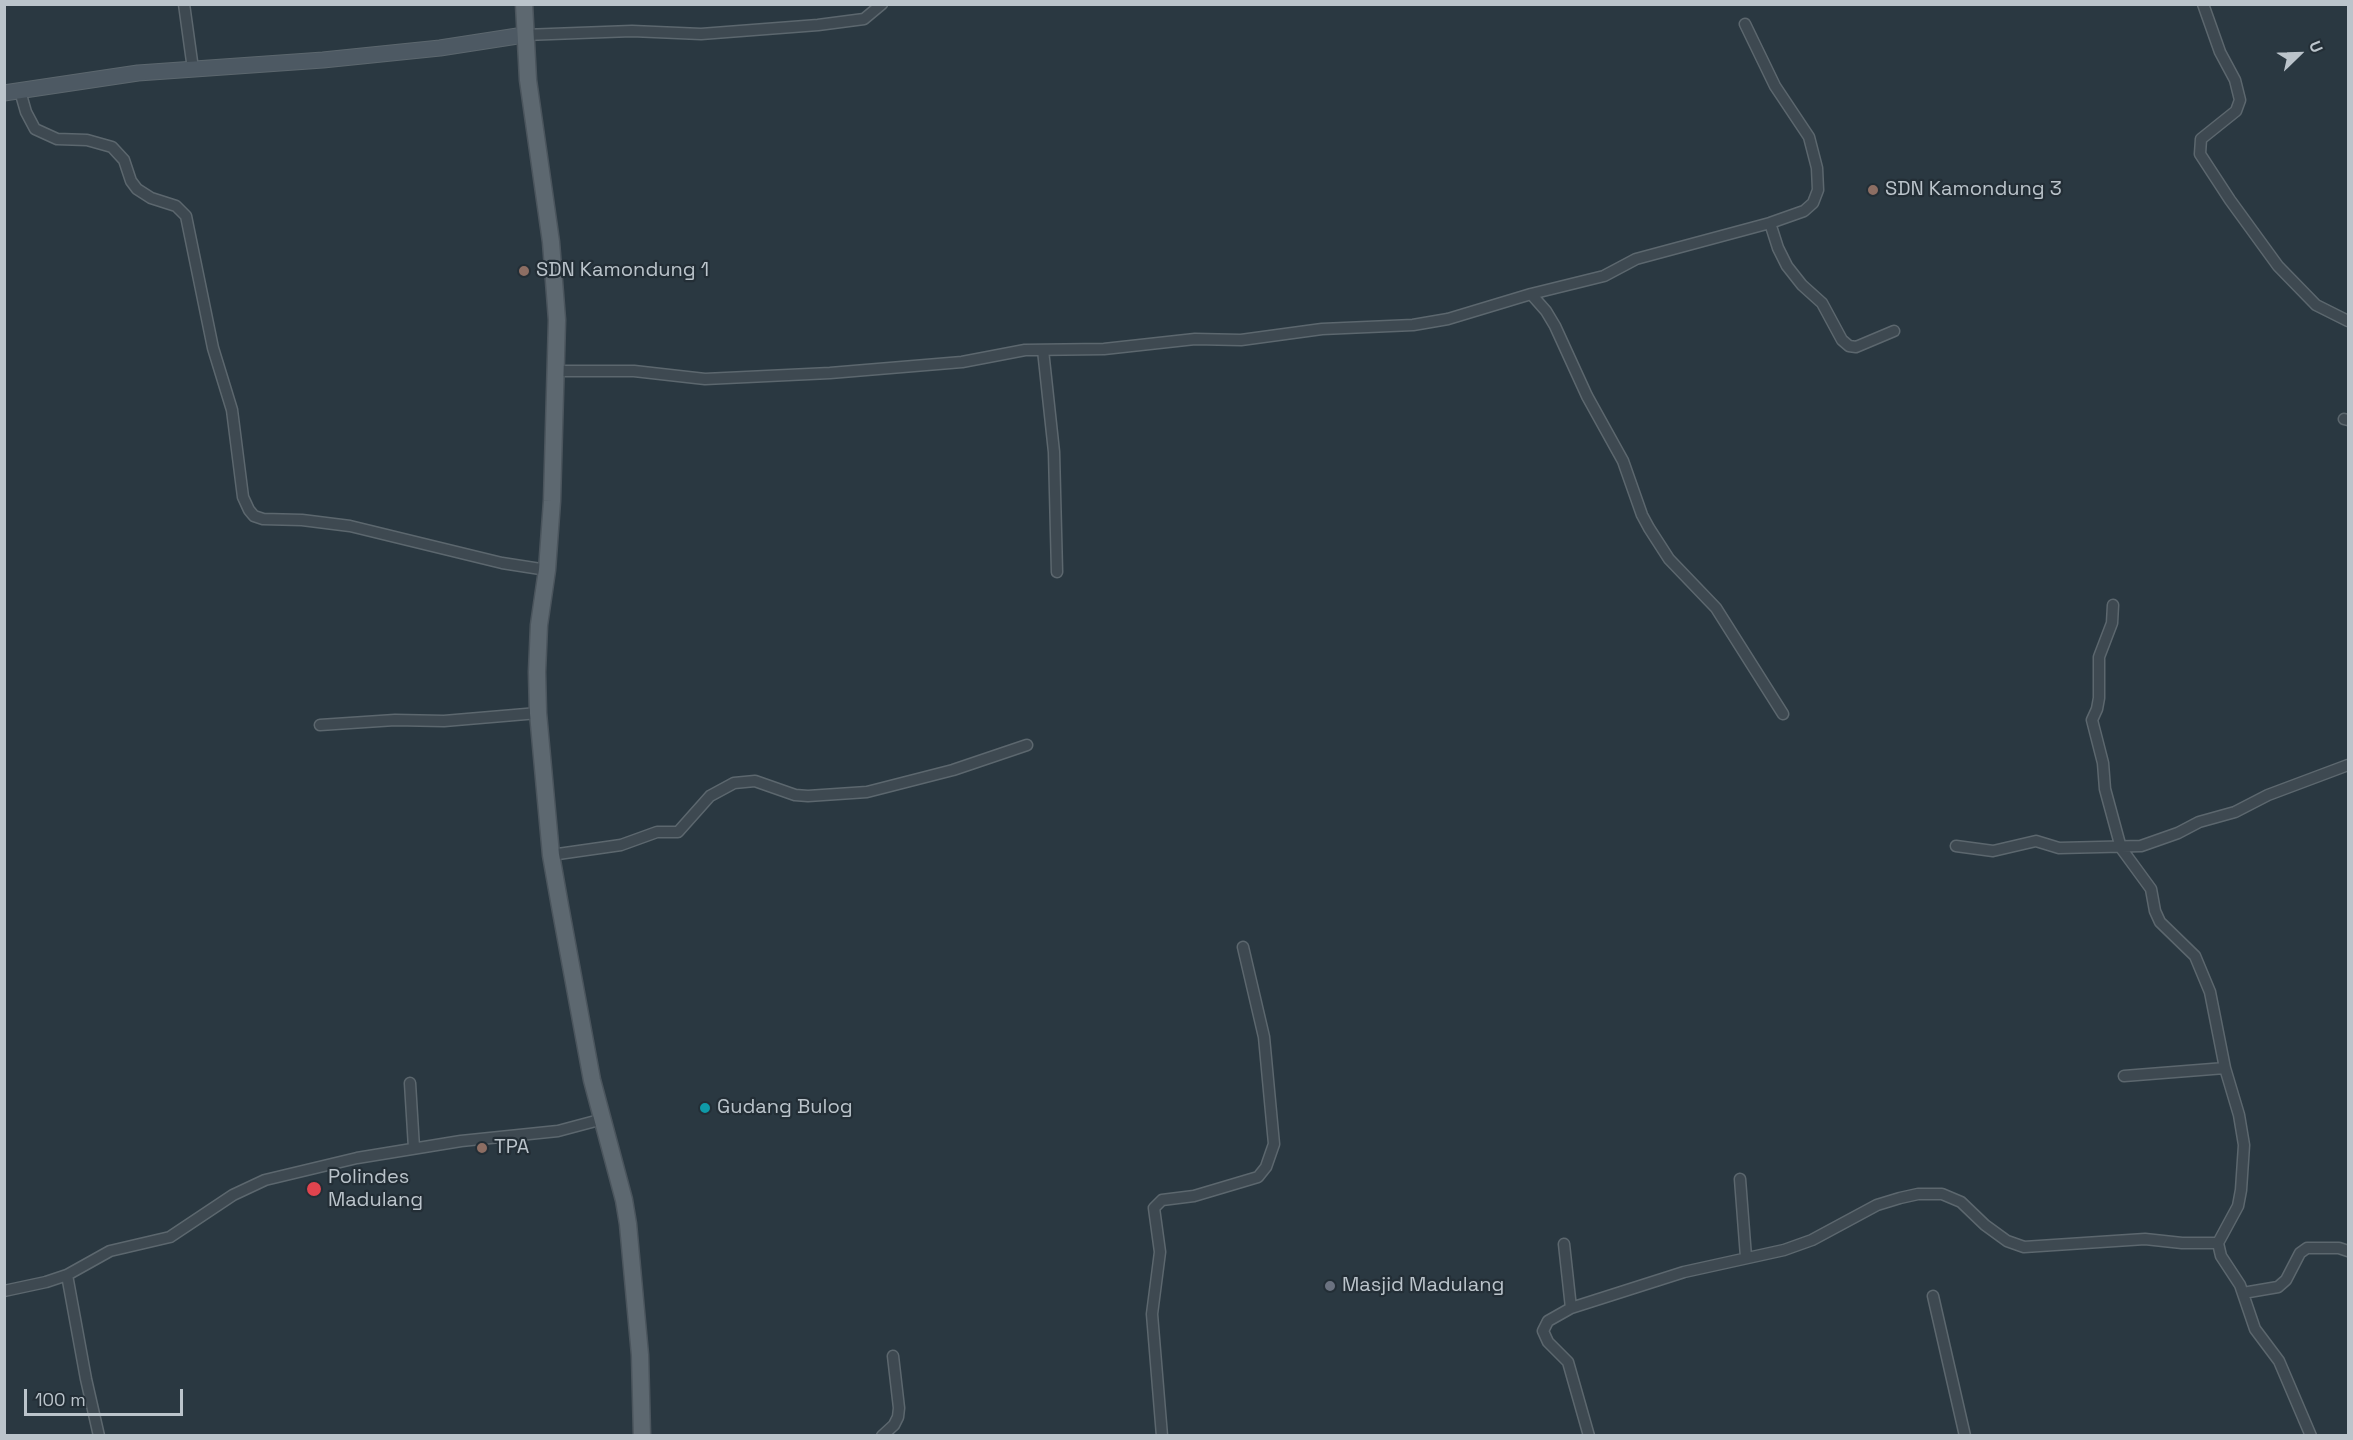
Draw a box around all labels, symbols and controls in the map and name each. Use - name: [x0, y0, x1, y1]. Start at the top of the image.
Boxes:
- north arrow: [2269, 24, 2329, 84]
- text: U: [2304, 38, 2328, 56]
- place label: SDN Kamondung 3: [1885, 178, 2062, 202]
- marker: SDN Kamondung 3: [1866, 183, 1880, 197]
- place label: SDN Kamondung 1: [536, 259, 709, 283]
- marker: SDN Kamondung 1: [517, 264, 531, 278]
- place label: Gudang Bulog: [717, 1096, 853, 1120]
- marker: Gudang Bulog: [698, 1101, 712, 1115]
- place label: TPA: [494, 1136, 529, 1160]
- marker: TPA: [475, 1141, 489, 1155]
- place label: Polindes Madulang: [328, 1166, 423, 1213]
- marker: Polindes Madulang: [305, 1180, 323, 1198]
- place label: Masjid Madulang: [1342, 1274, 1504, 1298]
- marker: Masjid Madulang: [1323, 1279, 1337, 1293]
- scale bar: [27, 1377, 186, 1415]
- text: 100 m: [35, 1388, 86, 1411]

